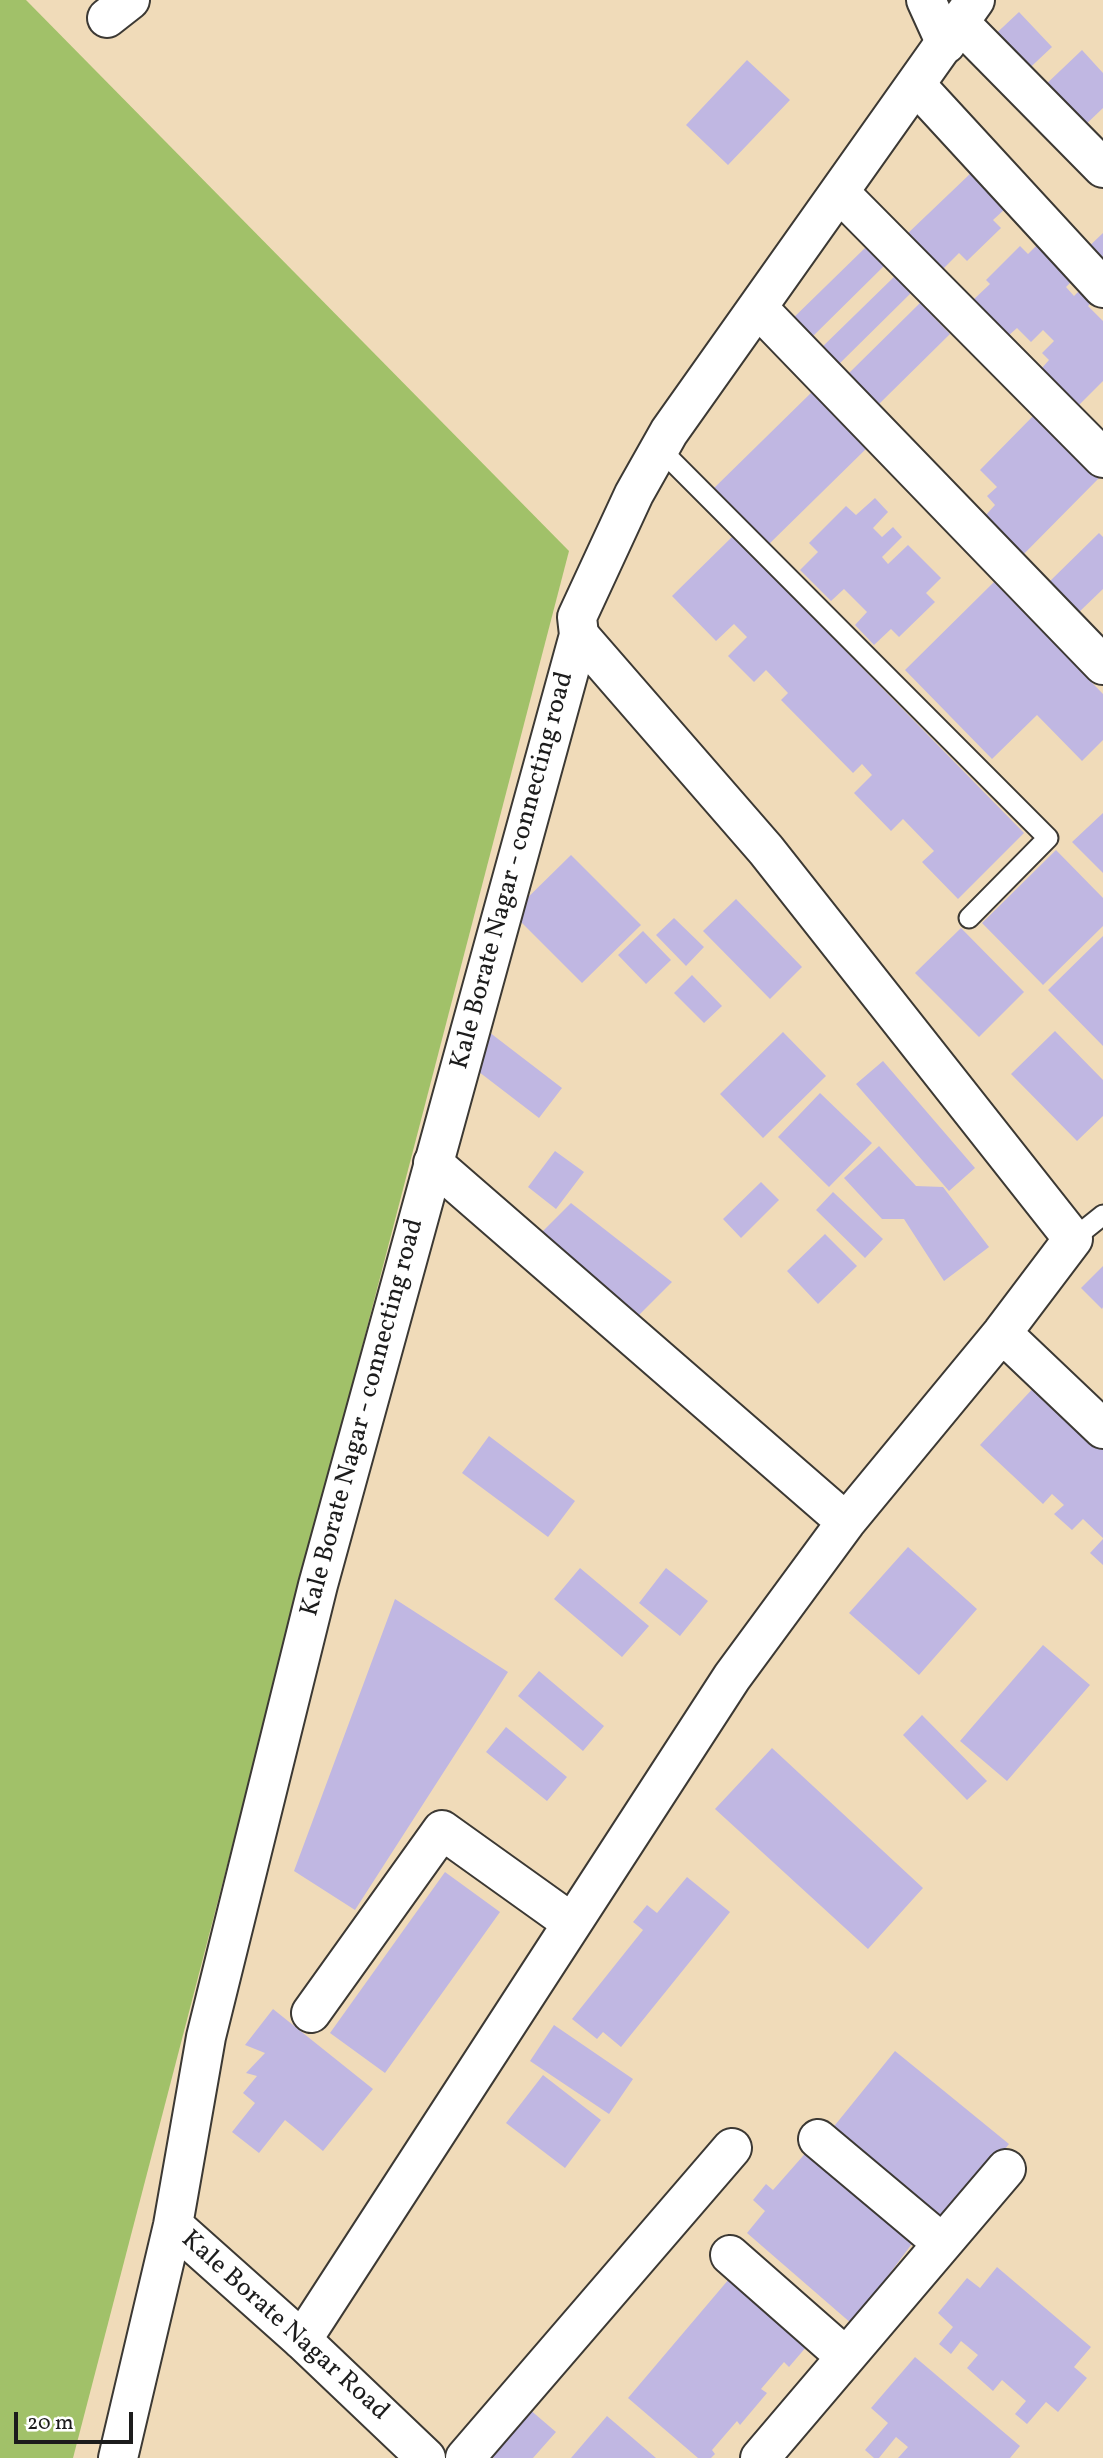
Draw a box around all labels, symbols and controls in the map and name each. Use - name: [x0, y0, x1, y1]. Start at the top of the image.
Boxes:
- street label: Kale Borate Nagar - connecting road: [446, 669, 582, 1073]
- street label: Kale Borate Nagar - connecting road: [296, 1216, 432, 1620]
- street label: Kale Borate Nagar Road: [174, 2225, 394, 2429]
- scale bar: [18, 2398, 136, 2442]
- text: 20 m: [27, 2409, 73, 2438]

